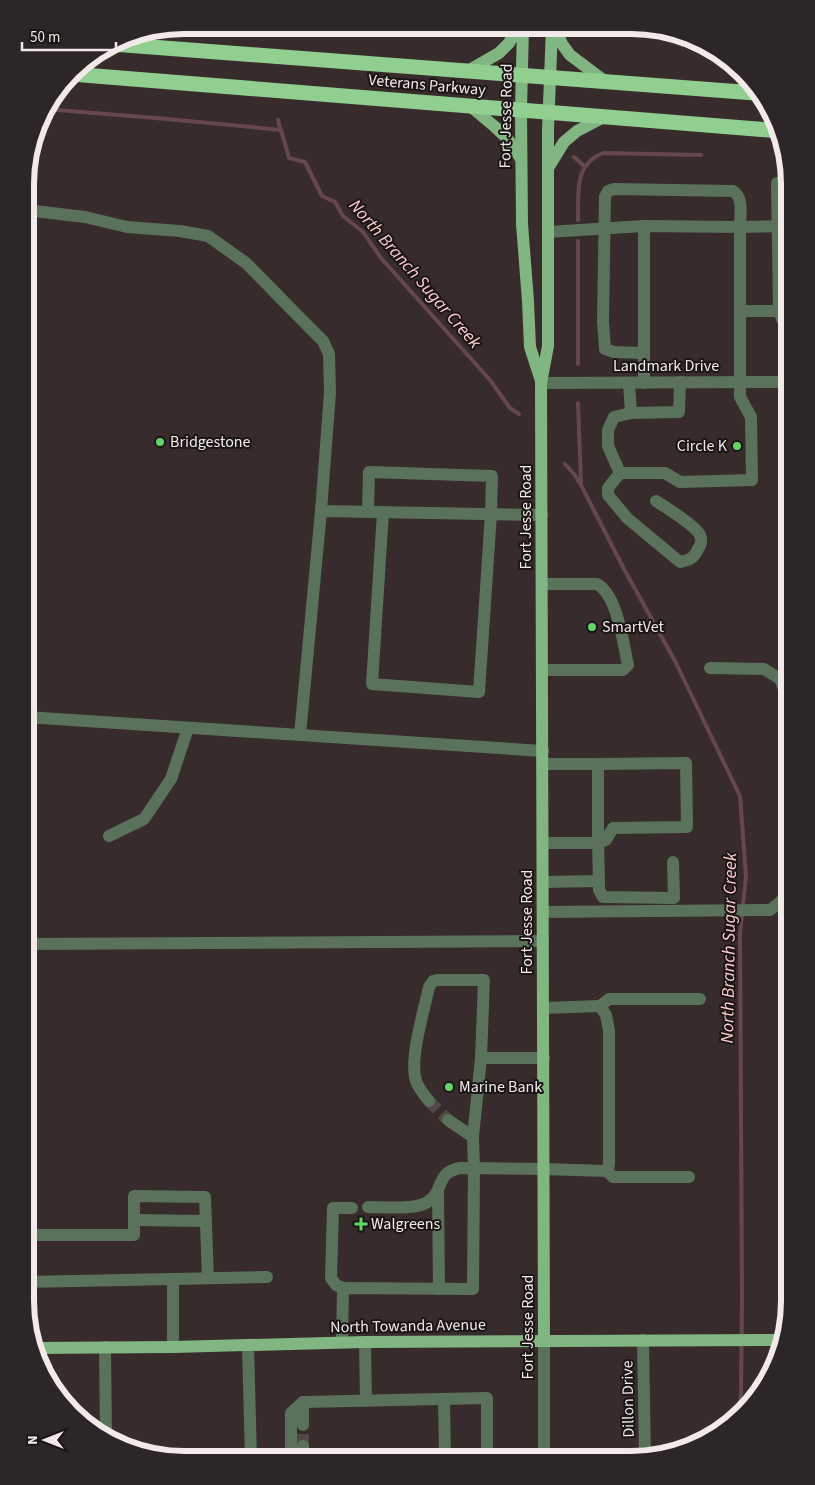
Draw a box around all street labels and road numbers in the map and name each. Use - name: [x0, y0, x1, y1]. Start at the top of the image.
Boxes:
- street label: Fort Jesse Road: [494, 63, 518, 169]
- street label: Veterans Parkway: [367, 69, 487, 101]
- street label: Landmark Drive: [613, 355, 719, 377]
- street label: Fort Jesse Road: [515, 464, 537, 570]
- street label: Fort Jesse Road: [516, 869, 538, 975]
- street label: Fort Jesse Road: [517, 1274, 539, 1380]
- street label: North Towanda Avenue: [330, 1314, 486, 1338]
- street label: Dillon Drive: [616, 1360, 640, 1438]

